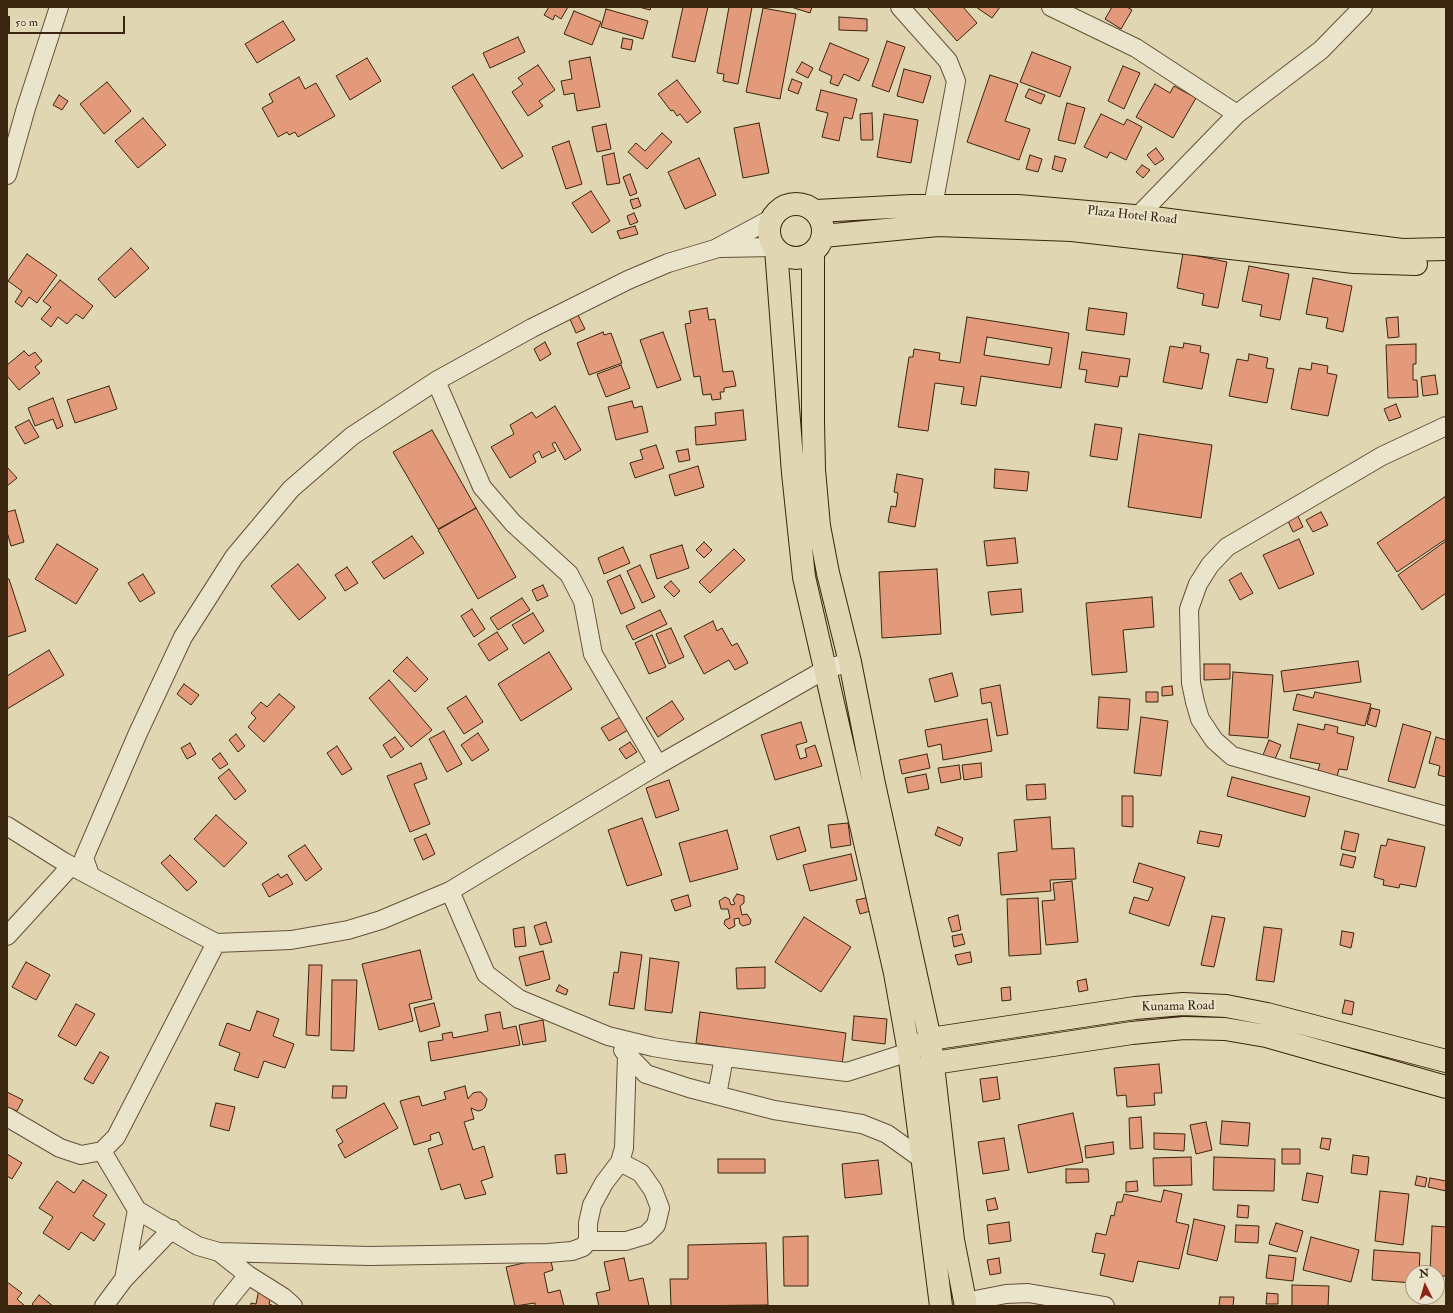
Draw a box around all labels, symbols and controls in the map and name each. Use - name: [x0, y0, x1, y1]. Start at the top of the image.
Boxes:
- scale bar: [10, 8, 127, 34]
- text: 50 m: [15, 15, 38, 30]
- street label: Plaza Hotel Road: [1086, 204, 1178, 228]
- street label: Kunama Road: [1141, 999, 1215, 1015]
- north arrow: [1405, 1265, 1445, 1305]
- text: N: [1419, 1267, 1429, 1280]

